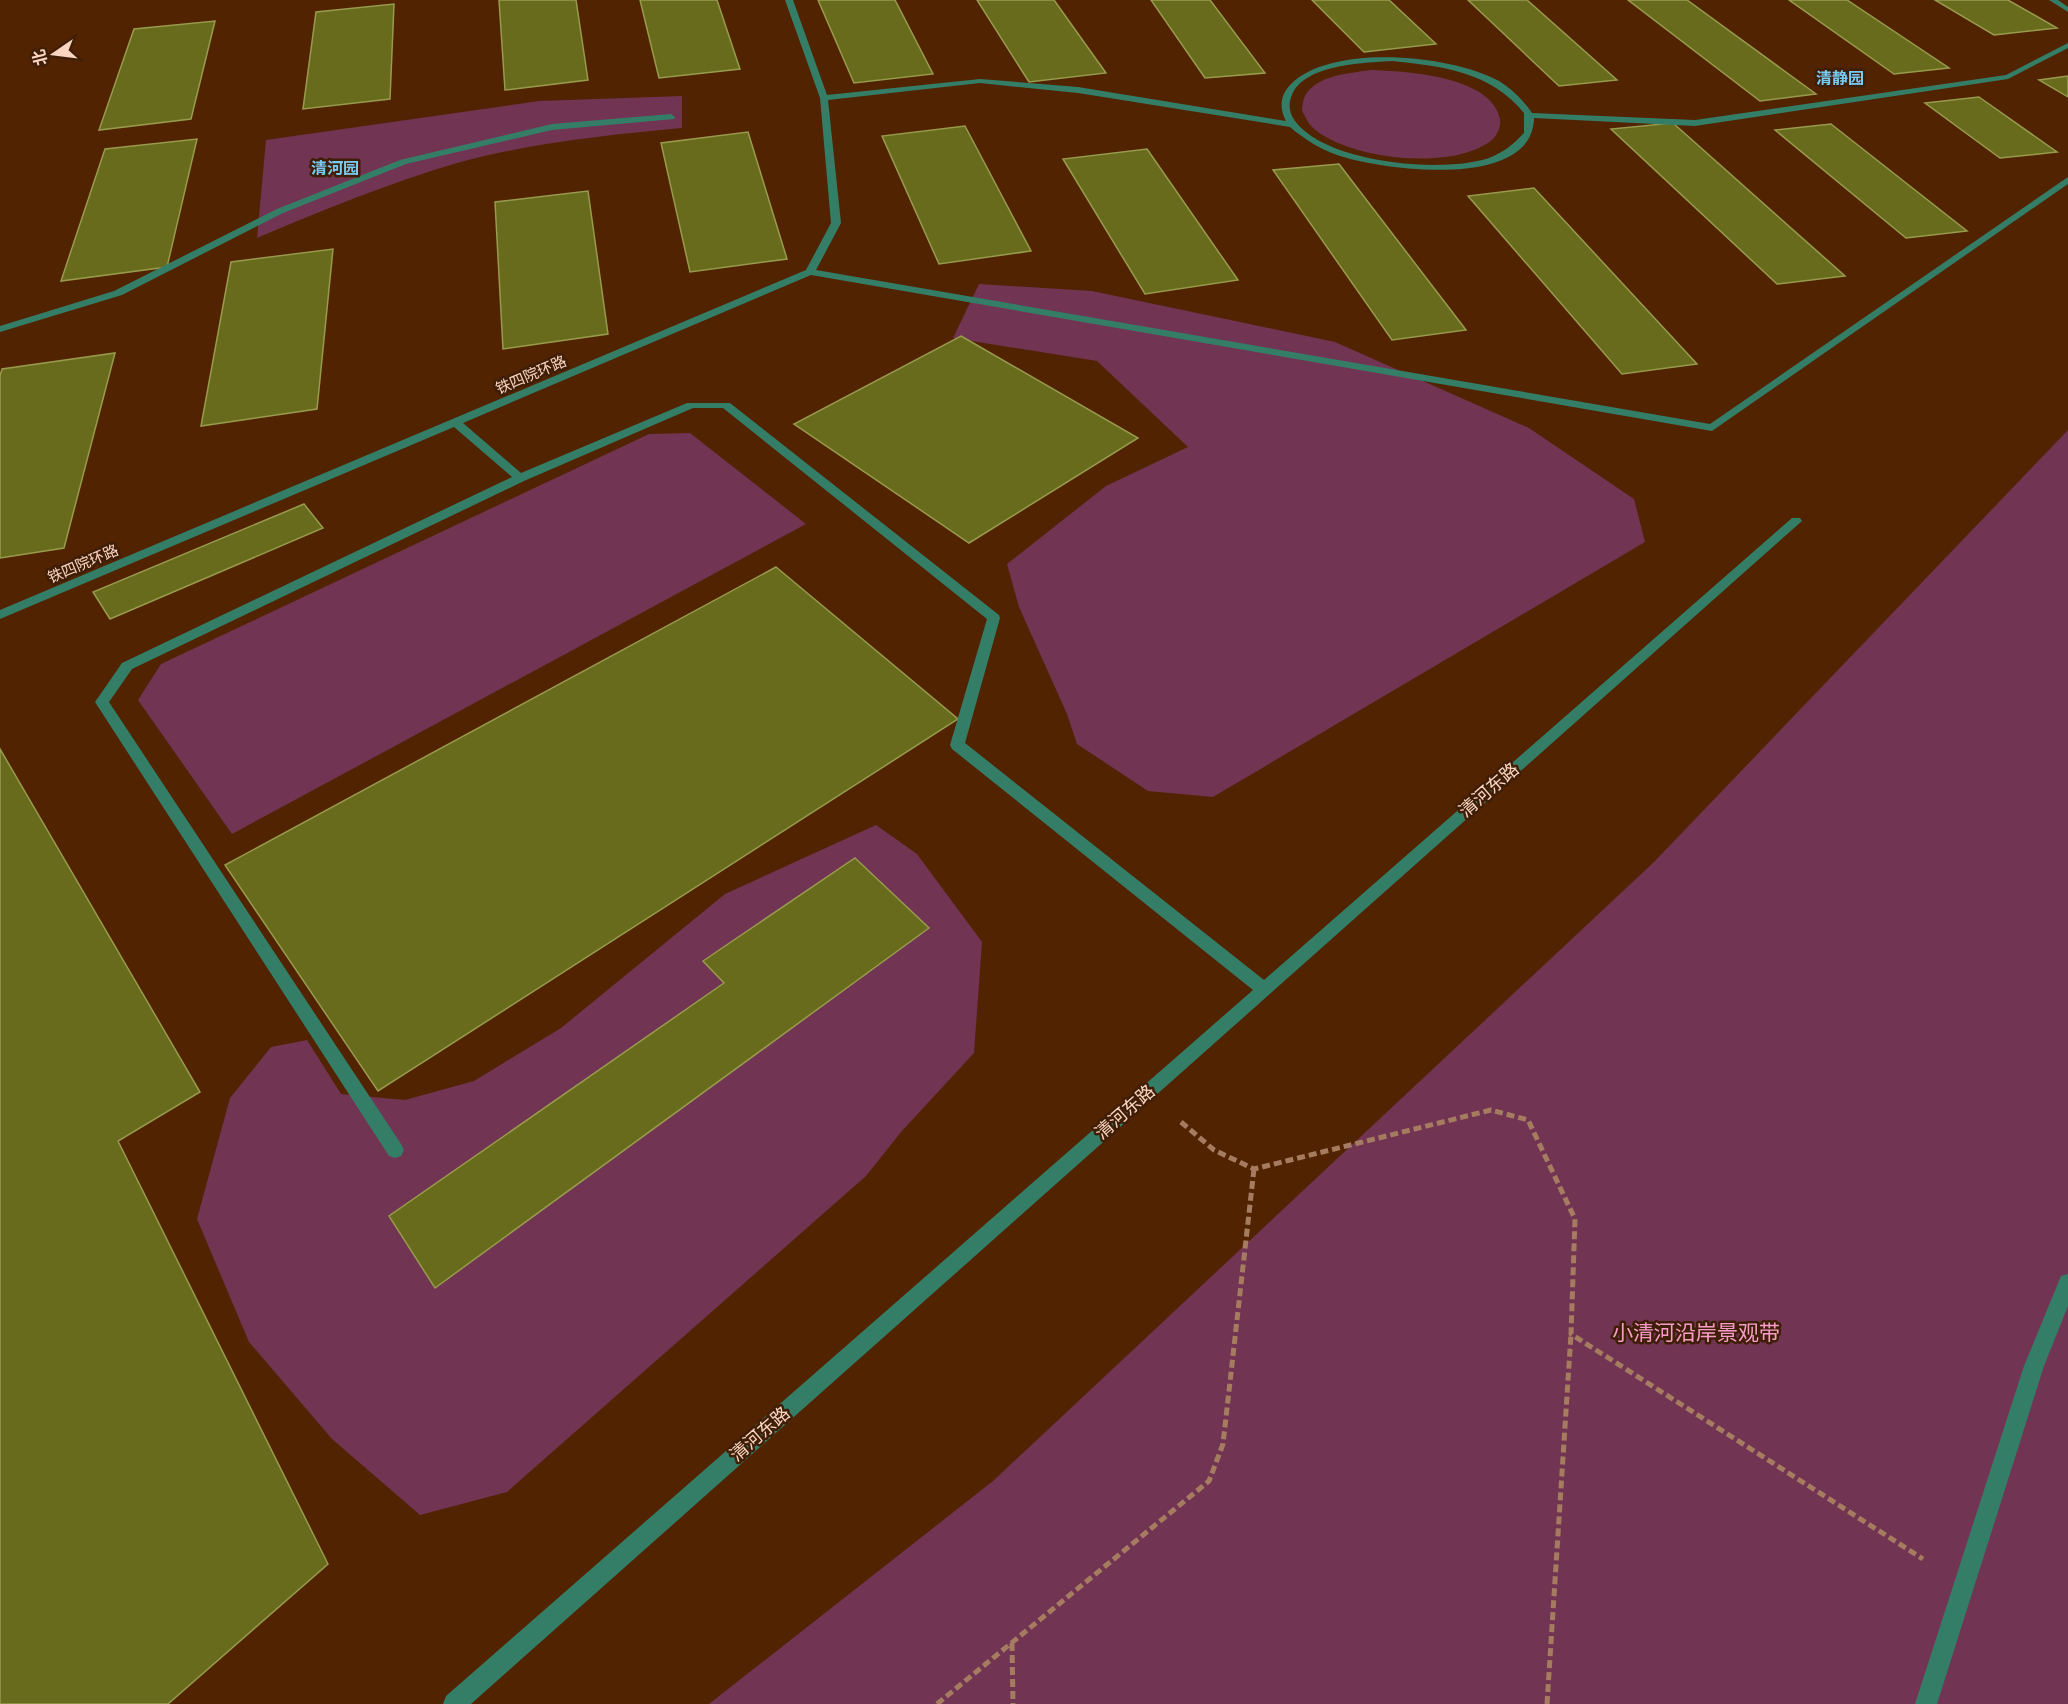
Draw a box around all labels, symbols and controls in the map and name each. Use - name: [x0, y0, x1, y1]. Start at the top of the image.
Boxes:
- north arrow: [24, 24, 84, 84]
- text: 北: [28, 47, 51, 68]
- district label: 清静园: [1816, 68, 1864, 88]
- district label: 清河园: [311, 158, 359, 178]
- street label: 铁四院环路: [493, 351, 569, 397]
- street label: 铁四院环路: [45, 540, 121, 586]
- street label: 清河东路: [1454, 757, 1523, 821]
- street label: 清河东路: [1090, 1079, 1159, 1143]
- park label: 小清河沿岸景观带: [1612, 1319, 1780, 1345]
- street label: 清河东路: [725, 1401, 794, 1465]

